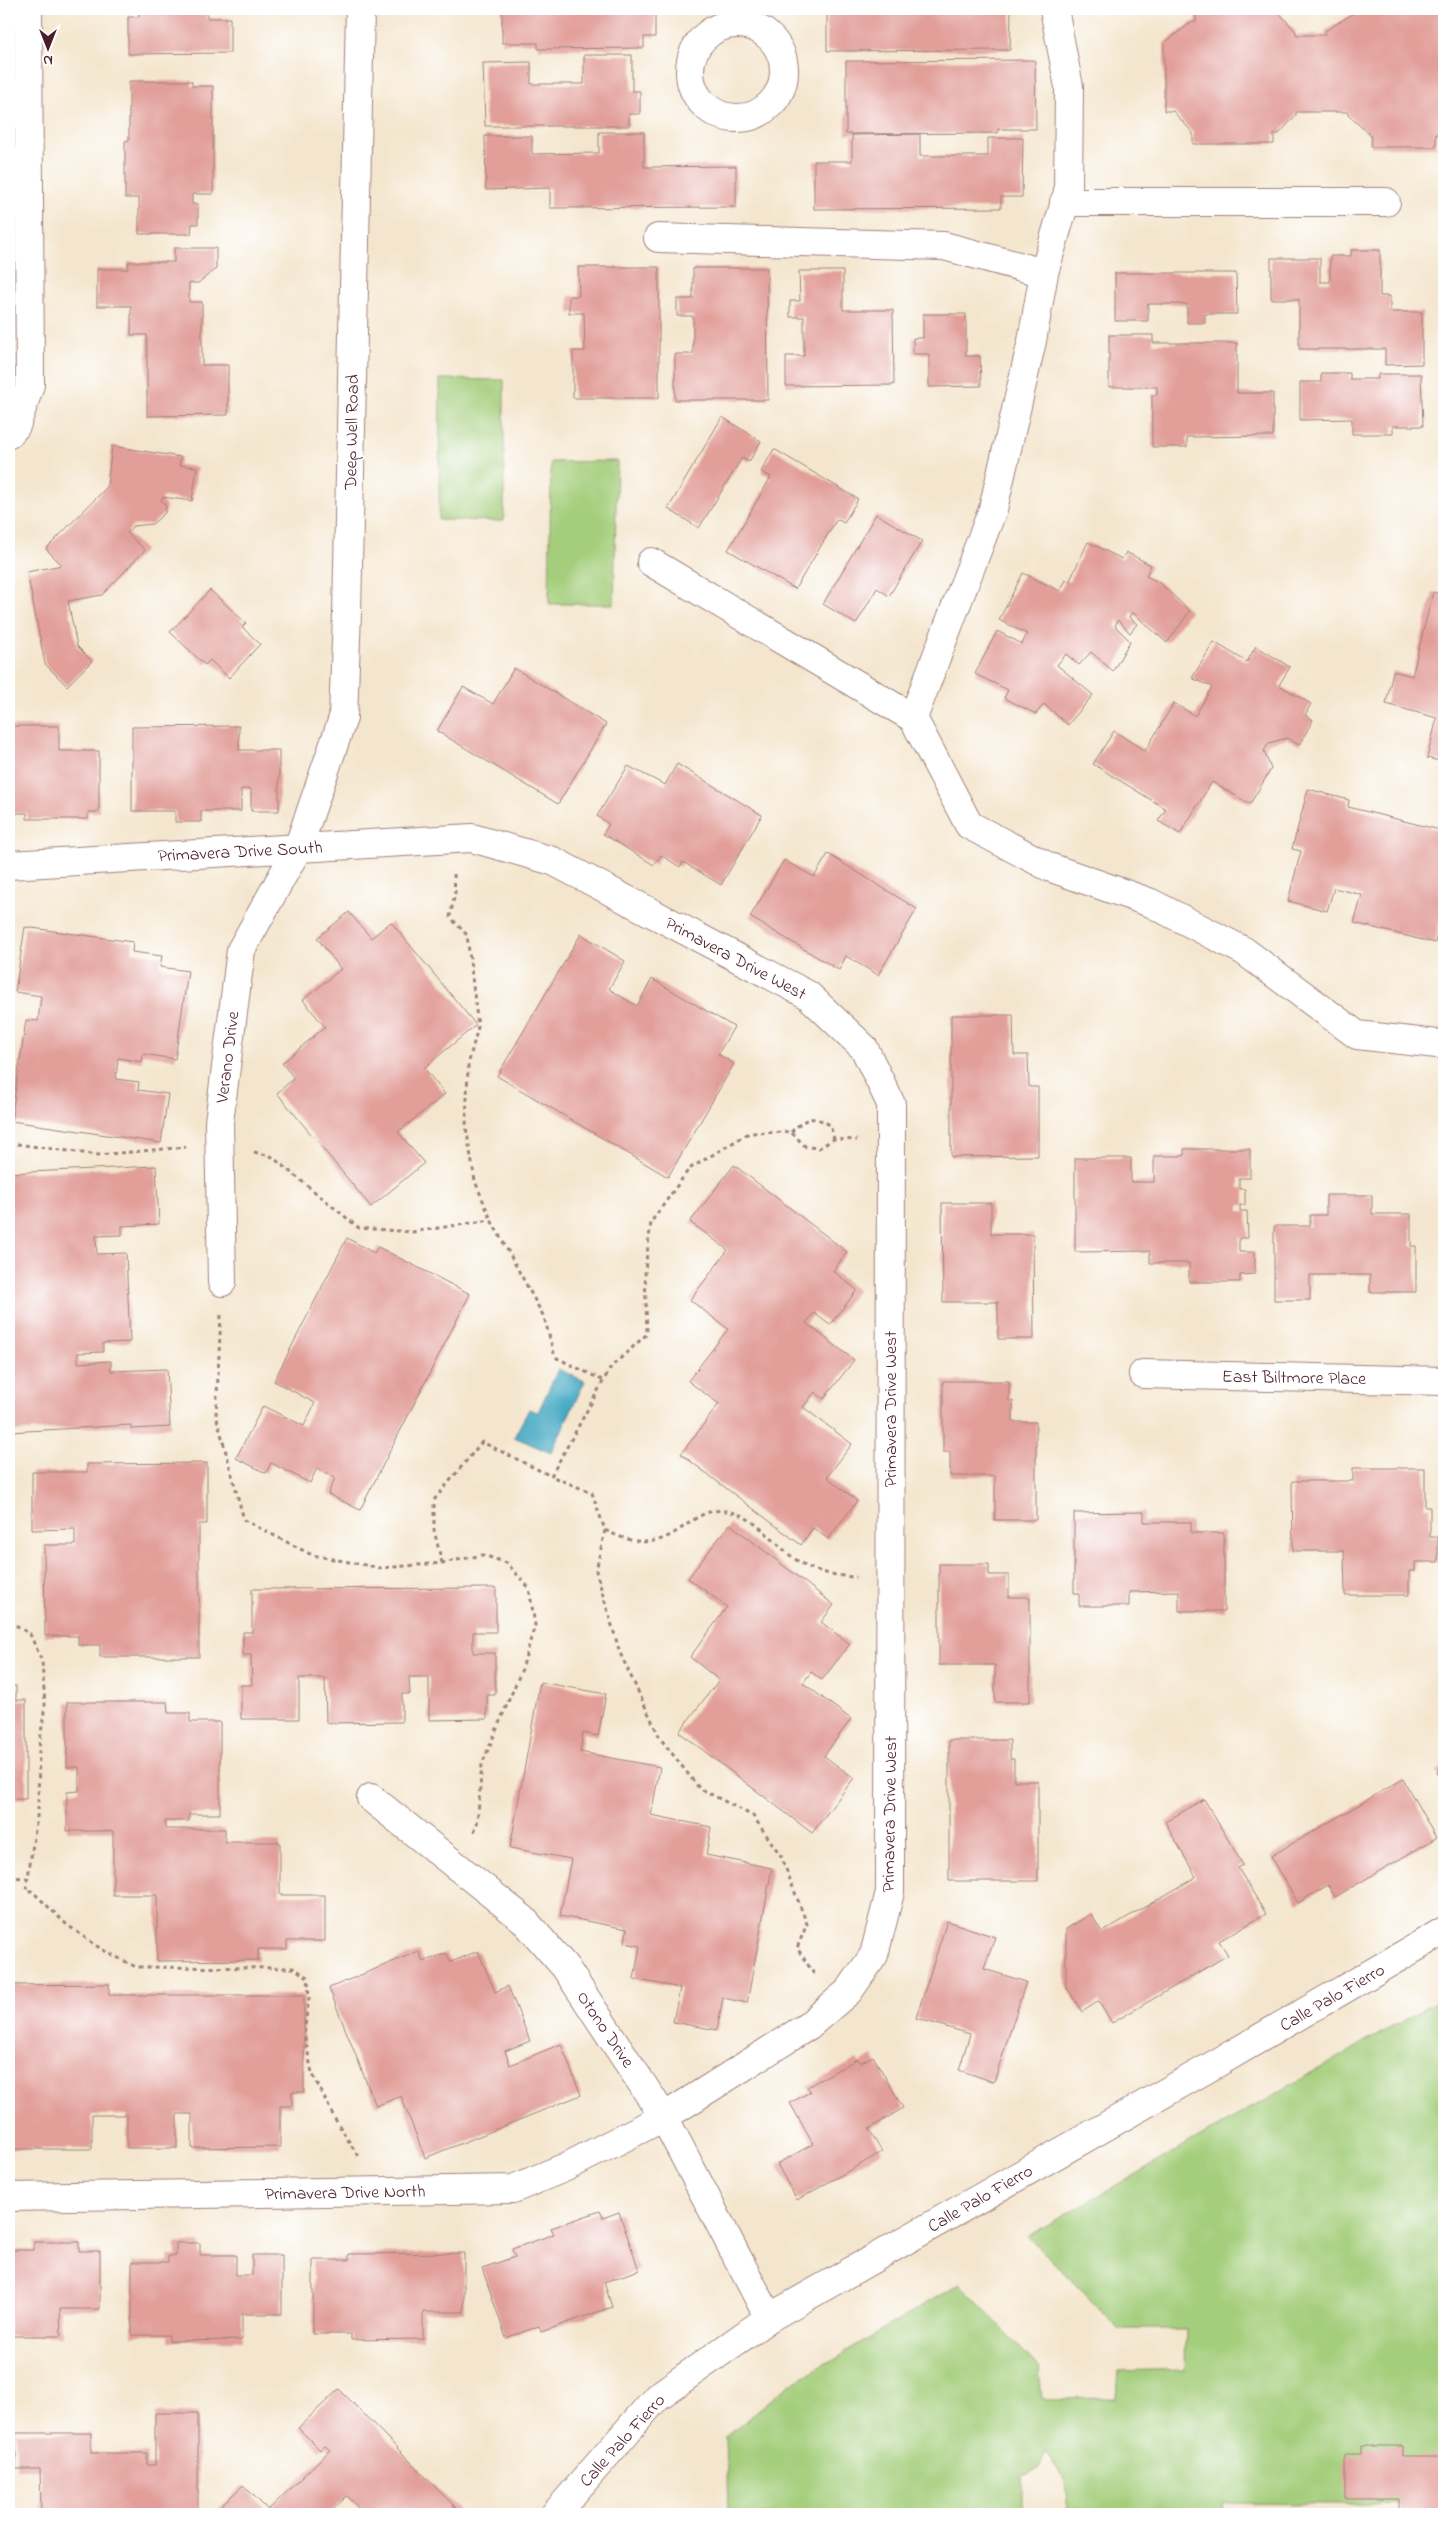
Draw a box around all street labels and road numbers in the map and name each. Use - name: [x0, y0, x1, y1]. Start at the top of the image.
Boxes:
- street label: Deep Well Road: [339, 374, 367, 491]
- street label: Primavera Drive South: [157, 836, 323, 870]
- street label: Primavera Drive West: [660, 912, 810, 1008]
- street label: Verano Drive: [210, 1009, 248, 1106]
- street label: Primavera Drive West: [879, 1331, 905, 1487]
- street label: East Biltmore Place: [1222, 1365, 1367, 1393]
- street label: Primavera Drive West: [877, 1736, 905, 1893]
- street label: Calle Palo Fierro: [1276, 1958, 1390, 2039]
- street label: Otono Drive: [569, 1987, 640, 2074]
- street label: Calle Palo Fierro: [924, 2159, 1038, 2240]
- street label: Primavera Drive North: [264, 2180, 426, 2208]
- street label: Calle Palo Fierro: [574, 2389, 673, 2494]

